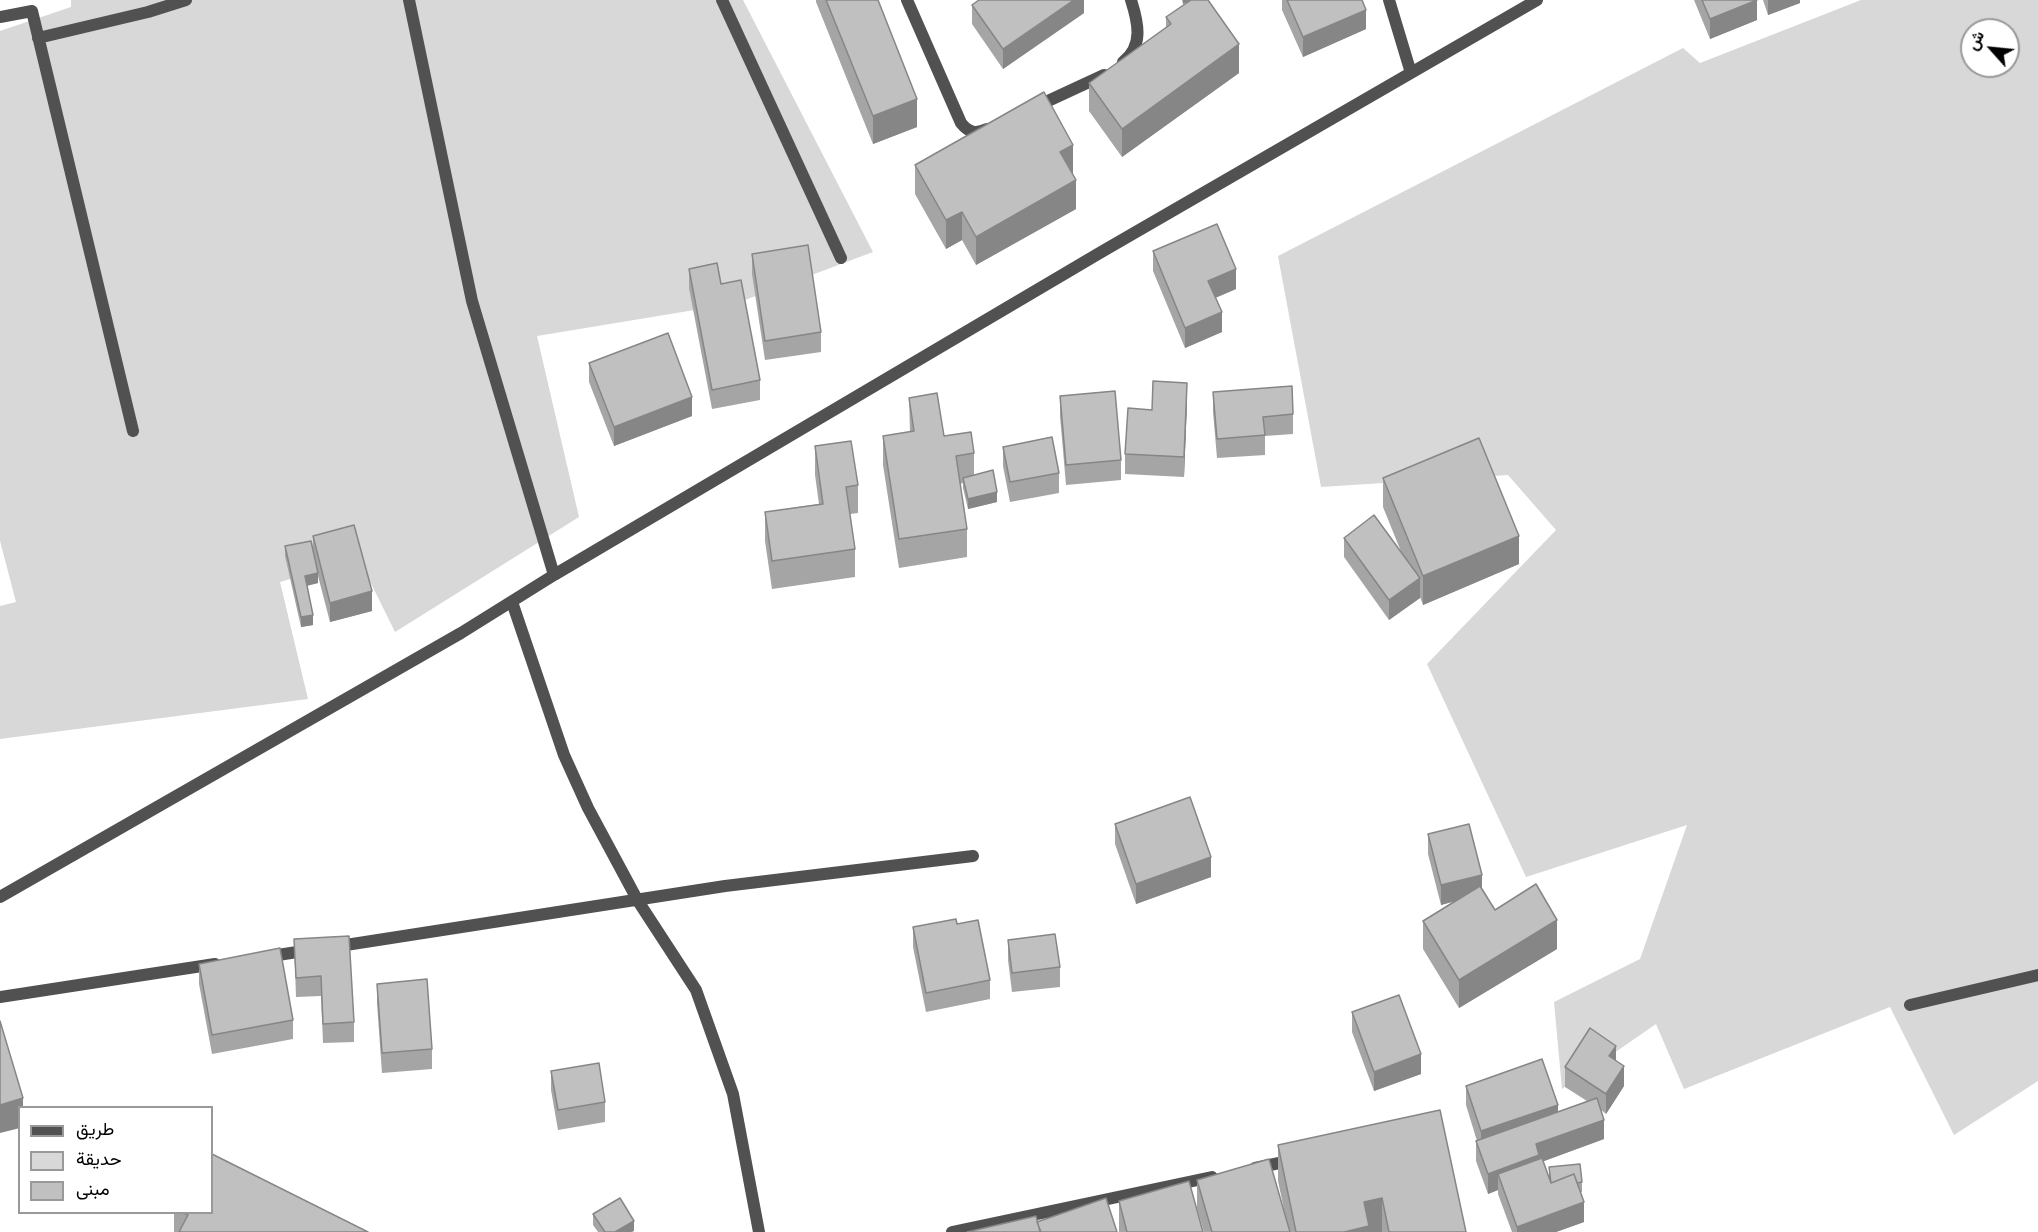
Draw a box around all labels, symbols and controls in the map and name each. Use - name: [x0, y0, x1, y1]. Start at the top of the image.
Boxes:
- north arrow: [1960, 18, 2020, 78]
- text: ش: [1962, 28, 1988, 53]
- legend: [18, 1106, 213, 1214]
- text: طريق: [76, 1118, 114, 1139]
- text: حديقة: [76, 1148, 122, 1169]
- text: مبنى: [76, 1178, 110, 1199]

